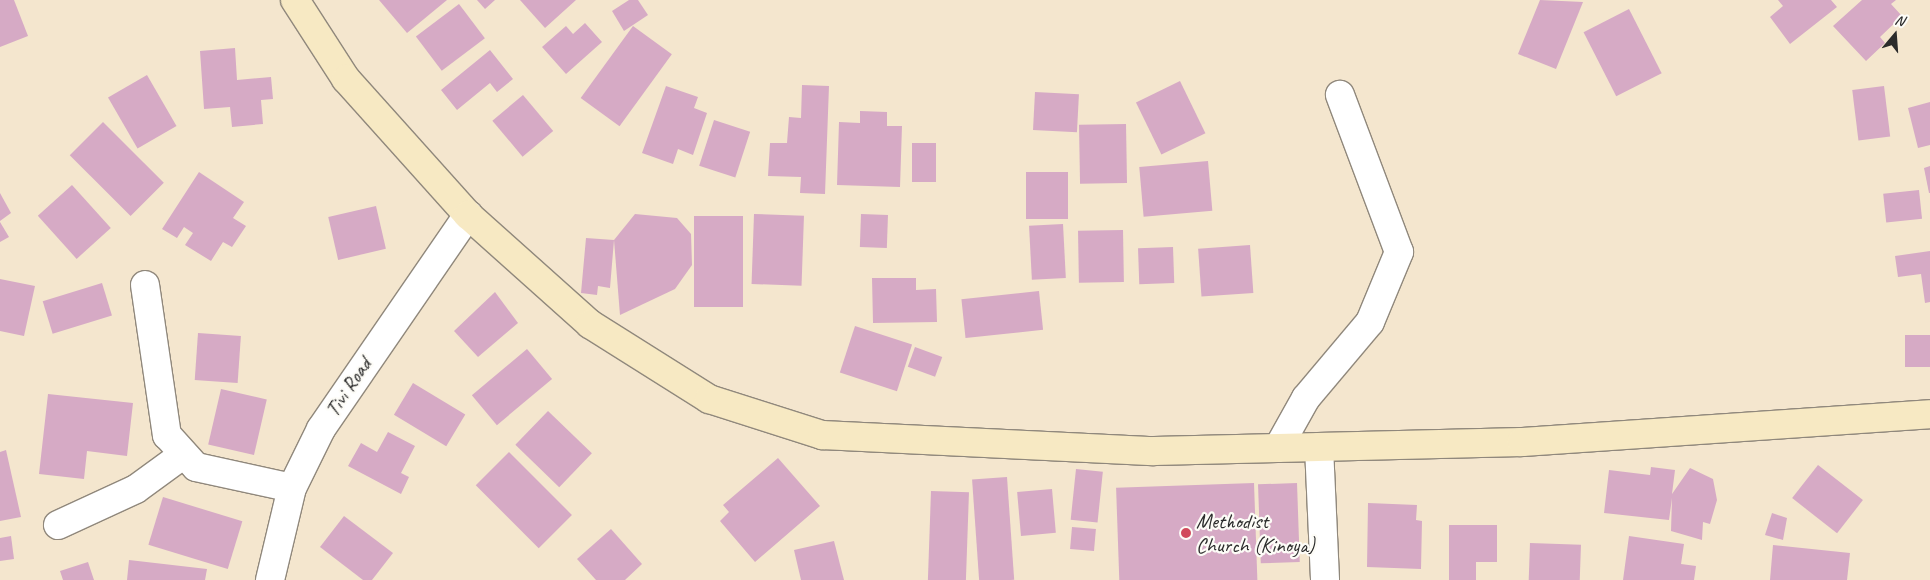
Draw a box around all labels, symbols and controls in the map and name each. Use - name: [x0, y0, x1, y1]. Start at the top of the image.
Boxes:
- north arrow: [1870, 10, 1920, 60]
- text: N: [1893, 11, 1907, 30]
- street label: Tivi Road: [319, 353, 377, 421]
- place label: Methodist Church (Kinoya): [1196, 508, 1315, 558]
- marker: Methodist Church (Kinoya): [1180, 527, 1192, 539]

